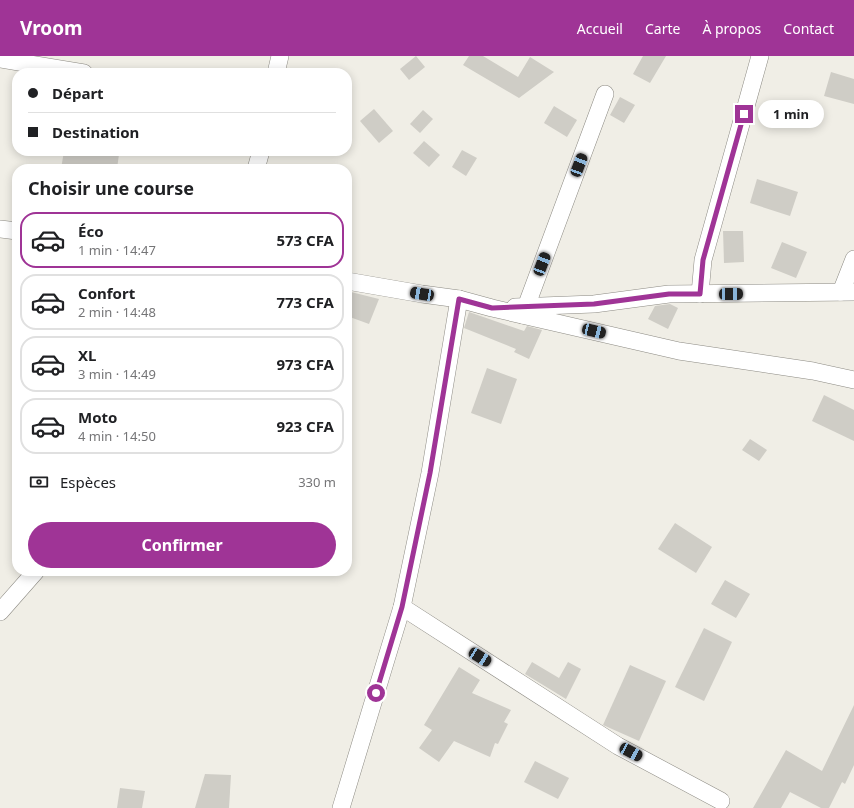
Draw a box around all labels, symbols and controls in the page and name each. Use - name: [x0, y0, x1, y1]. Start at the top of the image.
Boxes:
- text: Vroom: [20, 15, 83, 41]
- text: Accueil: [577, 19, 623, 38]
- text: Carte: [645, 19, 680, 38]
- text: À propos: [702, 19, 761, 38]
- text: Contact: [783, 19, 834, 38]
- text: Départ: [52, 83, 104, 103]
- callout: 1 min: [758, 100, 824, 128]
- route end: [735, 105, 753, 123]
- text: 1 min: [773, 105, 809, 123]
- text: Destination: [52, 122, 139, 142]
- car: [569, 152, 589, 178]
- text: Choisir une course: [28, 176, 194, 200]
- text: Éco: [78, 221, 104, 241]
- icon: car: [30, 222, 66, 258]
- text: 573 CFA: [276, 230, 334, 250]
- text: 1 min · 14:47: [78, 241, 156, 259]
- car: [532, 251, 552, 277]
- text: Confort: [78, 283, 135, 303]
- icon: car: [30, 284, 66, 320]
- car: [409, 286, 435, 302]
- car: [719, 288, 743, 300]
- text: 773 CFA: [276, 292, 334, 312]
- text: 2 min · 14:48: [78, 303, 156, 321]
- car: [581, 322, 607, 340]
- text: XL: [78, 345, 96, 365]
- icon: car: [30, 346, 66, 382]
- text: 973 CFA: [276, 354, 334, 374]
- text: 3 min · 14:49: [78, 365, 156, 383]
- text: Moto: [78, 407, 117, 427]
- icon: car: [30, 408, 66, 444]
- text: 923 CFA: [276, 416, 334, 436]
- text: 4 min · 14:50: [78, 427, 156, 445]
- icon: cash: [28, 471, 50, 493]
- text: Espèces: [60, 472, 116, 492]
- text: 330 m: [298, 473, 336, 491]
- button: Confirmer: [28, 522, 336, 568]
- car: [467, 646, 493, 668]
- route start: [367, 684, 385, 702]
- car: [618, 741, 644, 763]

